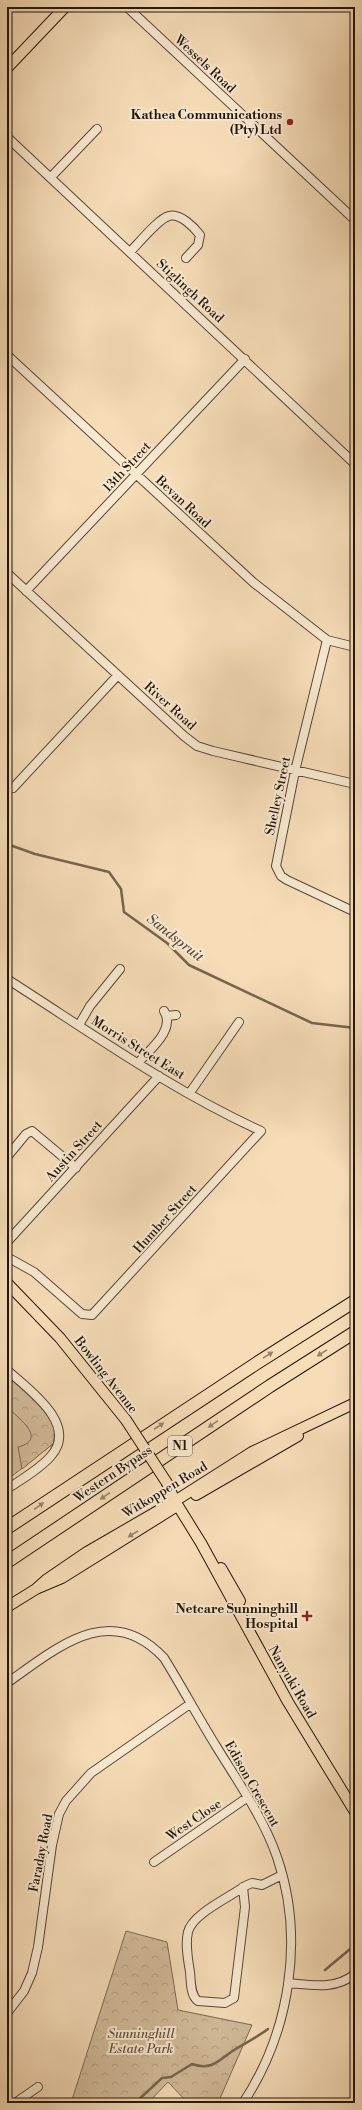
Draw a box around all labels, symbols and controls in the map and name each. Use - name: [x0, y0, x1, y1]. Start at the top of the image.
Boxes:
- street label: Wessels Road: [170, 31, 239, 97]
- place label: Kathea Communications (Pty) Ltd: [131, 107, 282, 138]
- marker: Kathea Communications (Pty) Ltd: [285, 117, 295, 127]
- street label: Stiglingh Road: [153, 256, 227, 327]
- street label: 13th Street: [100, 438, 155, 496]
- street label: Bevan Road: [151, 472, 214, 532]
- street label: River Road: [141, 678, 200, 734]
- street label: Shelley Street: [262, 755, 294, 837]
- water label: Sandspruit: [143, 910, 208, 966]
- street label: Morris Street East: [88, 1013, 188, 1083]
- street label: Austin Street: [42, 1117, 106, 1186]
- street label: Humber Street: [130, 1181, 200, 1257]
- street label: Bowling Avenue: [70, 1333, 141, 1417]
- one-way arrow: [317, 1349, 327, 1357]
- one-way arrow: [262, 1352, 274, 1359]
- one-way arrow: [208, 1420, 218, 1428]
- one-way arrow: [153, 1423, 165, 1430]
- road number: N1: [168, 1436, 192, 1456]
- street label: Western Bypass: [70, 1442, 156, 1507]
- street label: Witkoppen Road: [119, 1458, 211, 1522]
- one-way arrow: [100, 1492, 110, 1500]
- one-way arrow: [34, 1502, 44, 1510]
- one-way arrow: [128, 1530, 138, 1538]
- place label: Netcare Sunninghill Hospital: [176, 1601, 299, 1632]
- marker: Netcare Sunninghill Hospital: [301, 1610, 313, 1622]
- street label: Nanyuki Road: [265, 1643, 320, 1722]
- street label: Edison Crescent: [221, 1738, 283, 1830]
- street label: West Close: [163, 1796, 225, 1845]
- street label: Faraday Road: [26, 1812, 57, 1894]
- park label: Sunninghill Estate Park: [107, 2026, 175, 2057]

